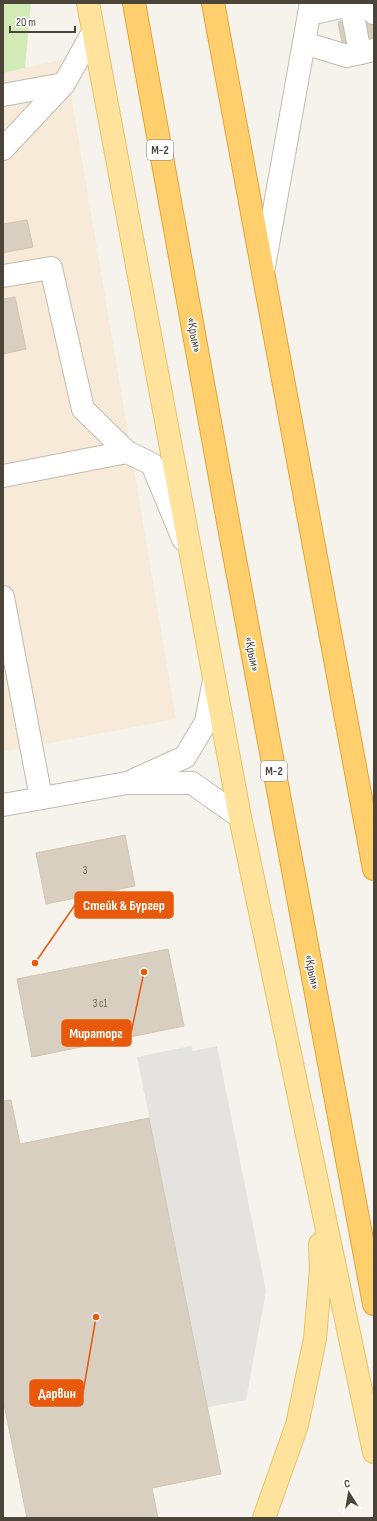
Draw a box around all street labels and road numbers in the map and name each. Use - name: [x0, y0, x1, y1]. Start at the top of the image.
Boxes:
- road number: М-2: [147, 140, 173, 160]
- street label: «Крым»: [183, 316, 205, 354]
- street label: «Крым»: [241, 635, 263, 673]
- road number: М-2: [261, 761, 287, 781]
- street label: «Крым»: [301, 953, 323, 991]

